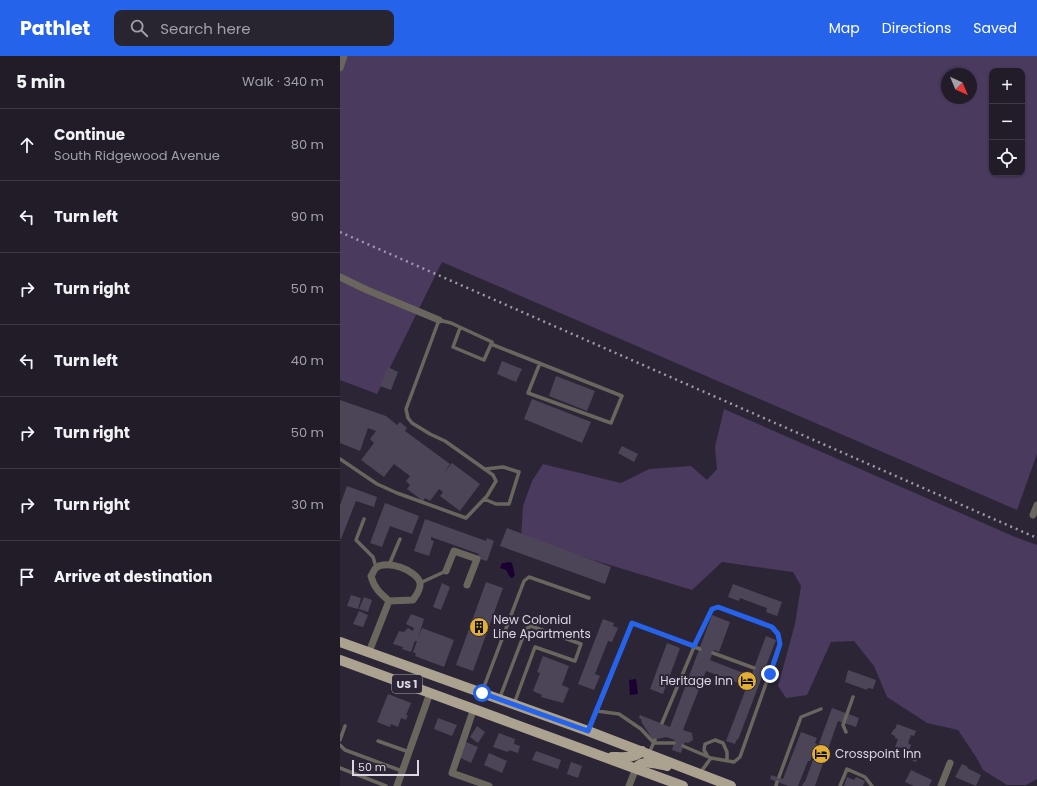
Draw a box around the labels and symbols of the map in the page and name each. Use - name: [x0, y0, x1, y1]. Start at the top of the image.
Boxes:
- north arrow: [941, 68, 977, 104]
- place label: New Colonial Line Apartments: [493, 611, 591, 642]
- building icon: New Colonial Line Apartments: [468, 616, 490, 638]
- route end: [761, 665, 779, 683]
- hotel icon: Heritage Inn: [736, 670, 758, 692]
- place label: Heritage Inn: [660, 672, 733, 689]
- road number: US 1: [392, 675, 422, 693]
- route start: [473, 684, 491, 702]
- hotel icon: Crosspoint Inn: [810, 743, 832, 765]
- place label: Crosspoint Inn: [835, 745, 921, 762]
- scale bar: [352, 758, 419, 777]

